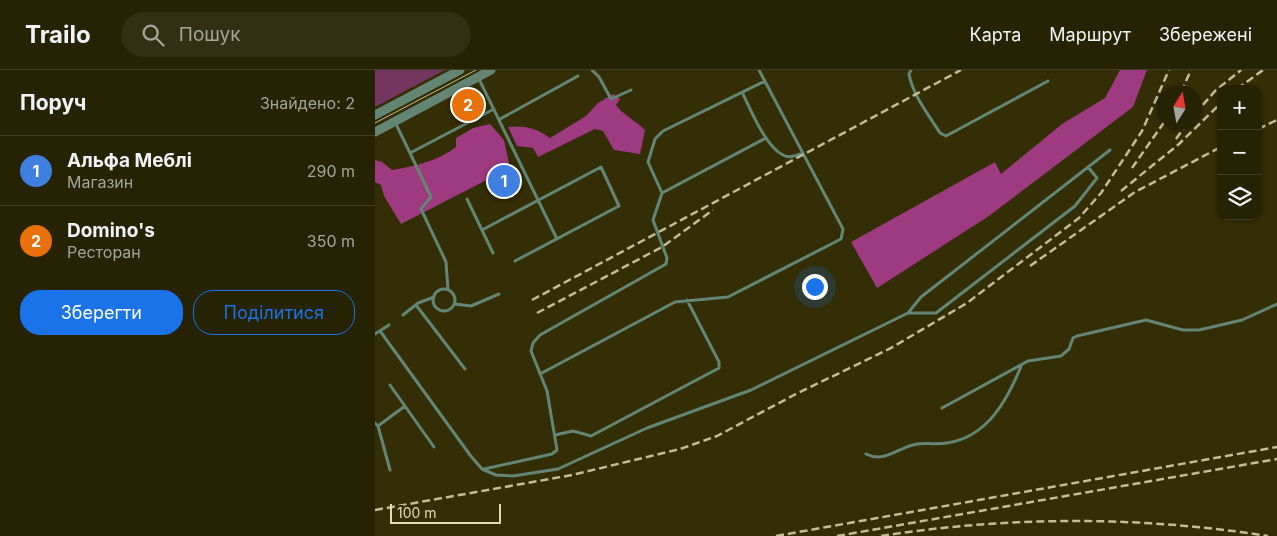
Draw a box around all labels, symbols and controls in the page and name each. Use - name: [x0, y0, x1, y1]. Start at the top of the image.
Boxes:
- search box: [121, 12, 471, 57]
- text: Trailo: [25, 20, 91, 49]
- icon: search: [139, 21, 167, 49]
- text: Пошук: [179, 23, 241, 46]
- text: Карта: [970, 24, 1021, 45]
- text: Маршрут: [1049, 24, 1131, 45]
- text: Збережені: [1159, 24, 1252, 45]
- north arrow: [1157, 85, 1202, 130]
- map controls: [1217, 85, 1262, 220]
- button: +: [1217, 85, 1262, 130]
- pin: 2: [452, 86, 484, 124]
- text: Поруч: [20, 90, 87, 115]
- text: Знайдено: 2: [260, 93, 355, 113]
- button: −: [1217, 130, 1262, 175]
- text: Альфа Меблі: [67, 149, 192, 172]
- text: 1: [33, 161, 39, 181]
- text: 290 m: [307, 161, 355, 181]
- pin: 1: [488, 162, 520, 200]
- text: Магазин: [67, 172, 133, 192]
- button: layers: [1217, 175, 1262, 220]
- text: Domino's: [67, 219, 155, 242]
- text: 2: [31, 231, 41, 251]
- text: 350 m: [307, 231, 355, 251]
- text: Ресторан: [67, 242, 141, 262]
- your location: [802, 274, 828, 300]
- button: Зберегти: [20, 290, 183, 335]
- button: Поділитися: [193, 290, 355, 335]
- scale bar: [390, 501, 501, 524]
- text: 100 m: [397, 504, 437, 521]

